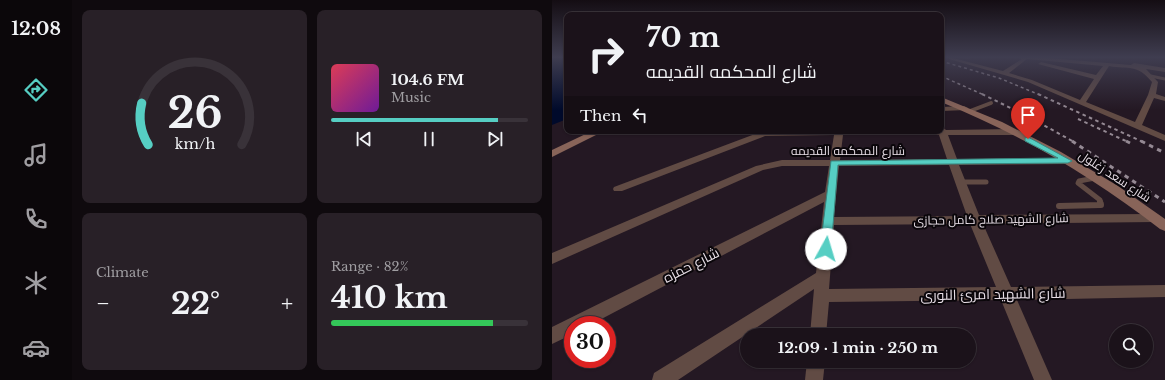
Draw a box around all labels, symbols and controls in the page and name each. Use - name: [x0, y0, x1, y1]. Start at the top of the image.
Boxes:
- text: 12:08: [11, 18, 61, 40]
- text: 70 m: [646, 20, 720, 55]
- icon: right: [580, 28, 632, 80]
- text: شارع المحكمه القديمه: [646, 61, 817, 83]
- text: 104.6 FM: [391, 70, 464, 89]
- icon: directions: [22, 76, 50, 104]
- text: 26: [167, 87, 222, 138]
- text: Music: [391, 89, 431, 106]
- pin: [1011, 98, 1045, 139]
- icon: left: [629, 104, 651, 126]
- icon: arrive: [1017, 104, 1039, 126]
- text: Then: [580, 106, 621, 125]
- icon: previous: [353, 128, 375, 150]
- icon: pause: [418, 128, 440, 150]
- icon: next: [484, 128, 506, 150]
- text: km/h: [174, 134, 215, 152]
- icon: music: [22, 141, 50, 169]
- street label: شارع المحكمه القديمه: [791, 143, 905, 159]
- street label: شارع سعد زغلول: [1076, 147, 1154, 206]
- icon: phone: [22, 205, 50, 233]
- street label: شارع الشهيد صلاح كامل حجازى: [913, 210, 1069, 229]
- position arrow: [805, 228, 847, 270]
- street label: شارع حمزه: [660, 243, 722, 287]
- text: Range · 82%: [331, 258, 408, 275]
- text: Climate: [96, 264, 149, 281]
- icon: climate: [22, 269, 50, 297]
- text: 410 km: [331, 279, 448, 316]
- street label: شارع الشهيد امرئ النورى: [920, 284, 1066, 304]
- text: 22°: [171, 285, 220, 322]
- text: −: [96, 290, 110, 317]
- text: +: [281, 290, 293, 317]
- speed limit sign: 30: [564, 316, 616, 368]
- map controls: [1109, 324, 1153, 368]
- button: search: [1109, 324, 1153, 368]
- icon: car: [22, 334, 50, 362]
- text: 12:09 · 1 min · 250 m: [778, 338, 938, 357]

